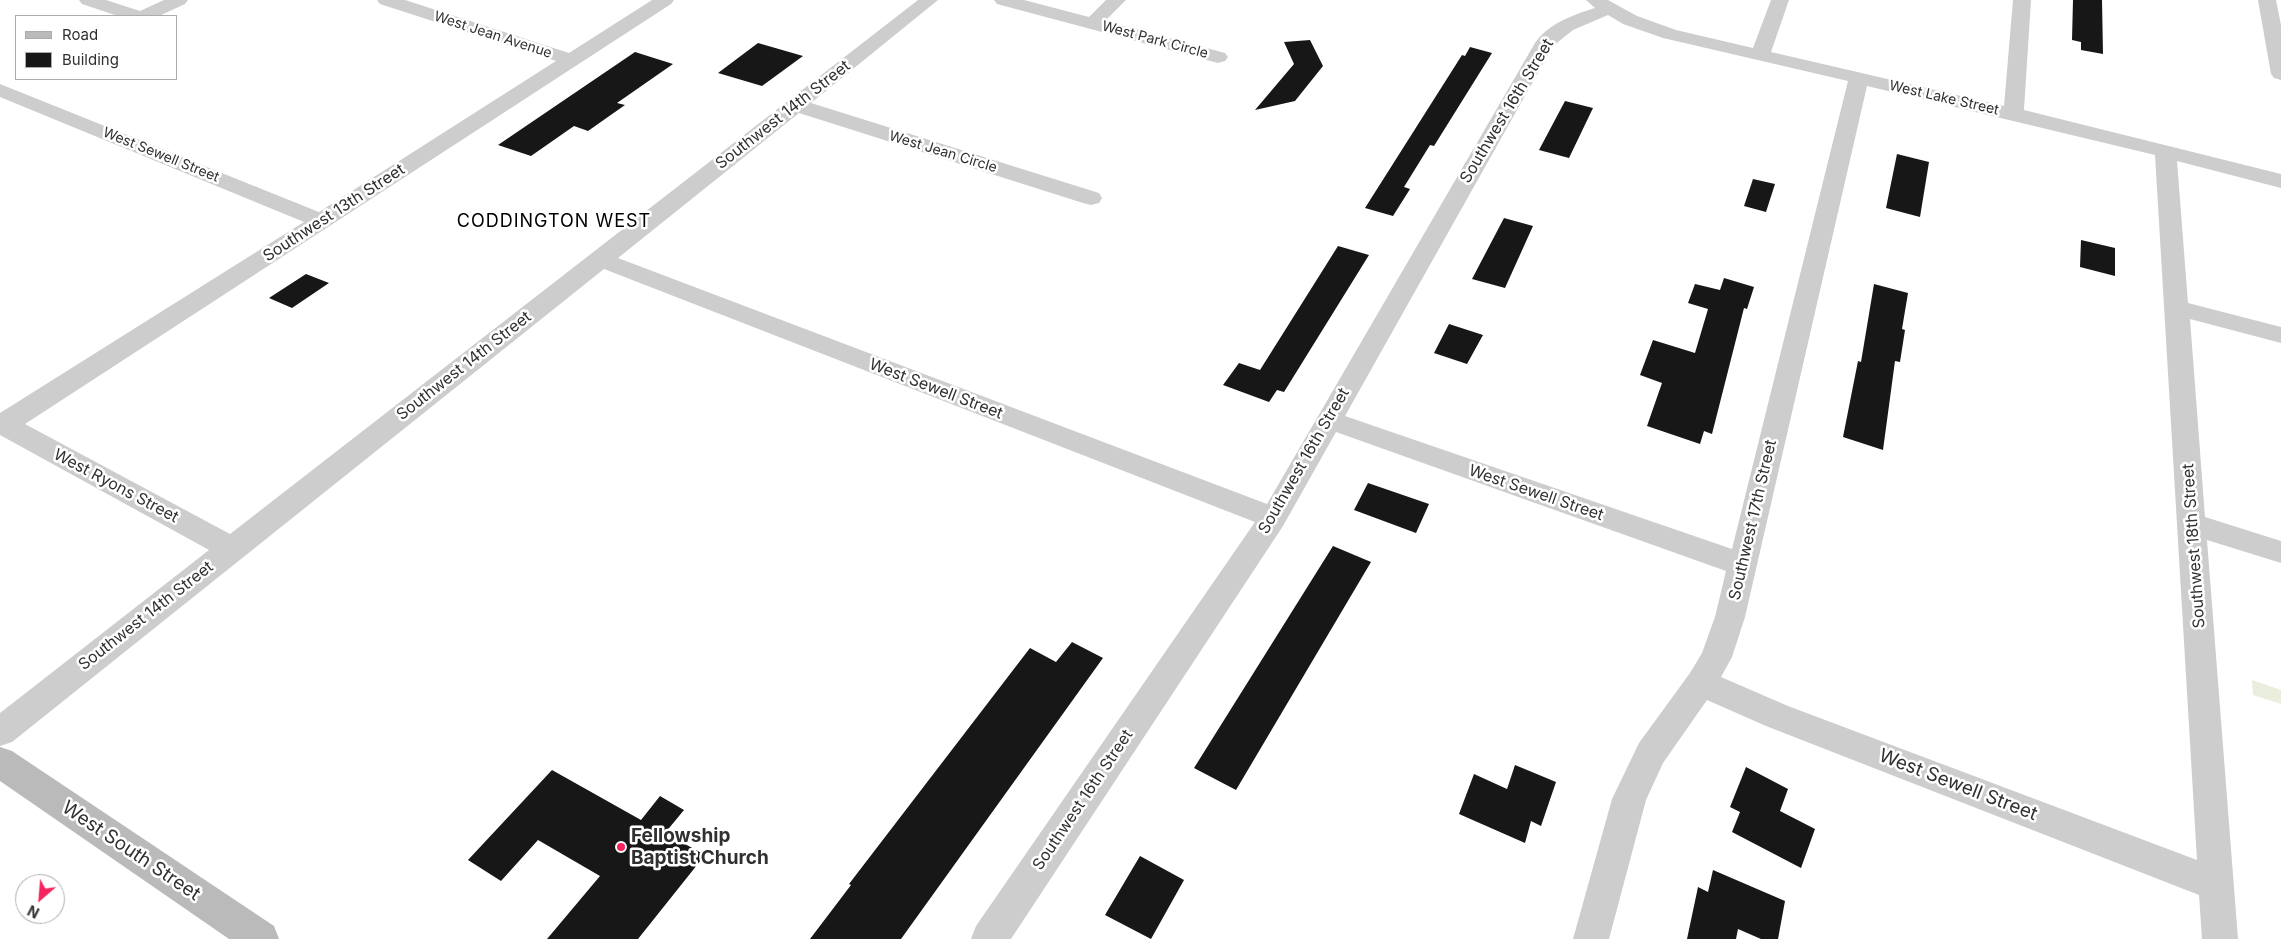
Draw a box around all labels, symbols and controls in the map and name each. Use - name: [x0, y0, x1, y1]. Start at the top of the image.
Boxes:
- street label: West Jean Avenue: [432, 8, 554, 62]
- legend: [15, 15, 178, 80]
- street label: West Park Circle: [1100, 18, 1210, 62]
- text: Road: [62, 25, 98, 44]
- street label: Southwest 16th Street: [1456, 35, 1558, 187]
- text: Building: [62, 50, 119, 69]
- street label: Southwest 14th Street: [712, 56, 854, 174]
- street label: West Lake Street: [1888, 77, 2000, 119]
- street label: West Sewell Street: [101, 124, 221, 186]
- street label: West Jean Circle: [887, 128, 999, 176]
- street label: Southwest 13th Street: [260, 160, 408, 266]
- district label: CODDINGTON WEST: [455, 211, 653, 233]
- street label: Southwest 14th Street: [393, 307, 535, 425]
- street label: West Sewell Street: [867, 355, 1005, 423]
- street label: Southwest 16th Street: [1254, 385, 1354, 537]
- street label: Southwest 17th Street: [1725, 438, 1781, 602]
- street label: West Ryons Street: [50, 445, 182, 527]
- street label: West Sewell Street: [1466, 461, 1606, 525]
- street label: Southwest 18th Street: [2179, 463, 2209, 629]
- street label: Southwest 14th Street: [75, 557, 217, 675]
- street label: Southwest 16th Street: [1029, 726, 1137, 874]
- street label: West Sewell Street: [1876, 744, 2040, 826]
- street label: West South Street: [58, 796, 204, 906]
- place label: Fellowship Baptist Church: [631, 825, 769, 869]
- marker: Fellowship Baptist Church: [615, 841, 627, 853]
- north arrow: [15, 874, 65, 924]
- text: N: [25, 902, 42, 922]

